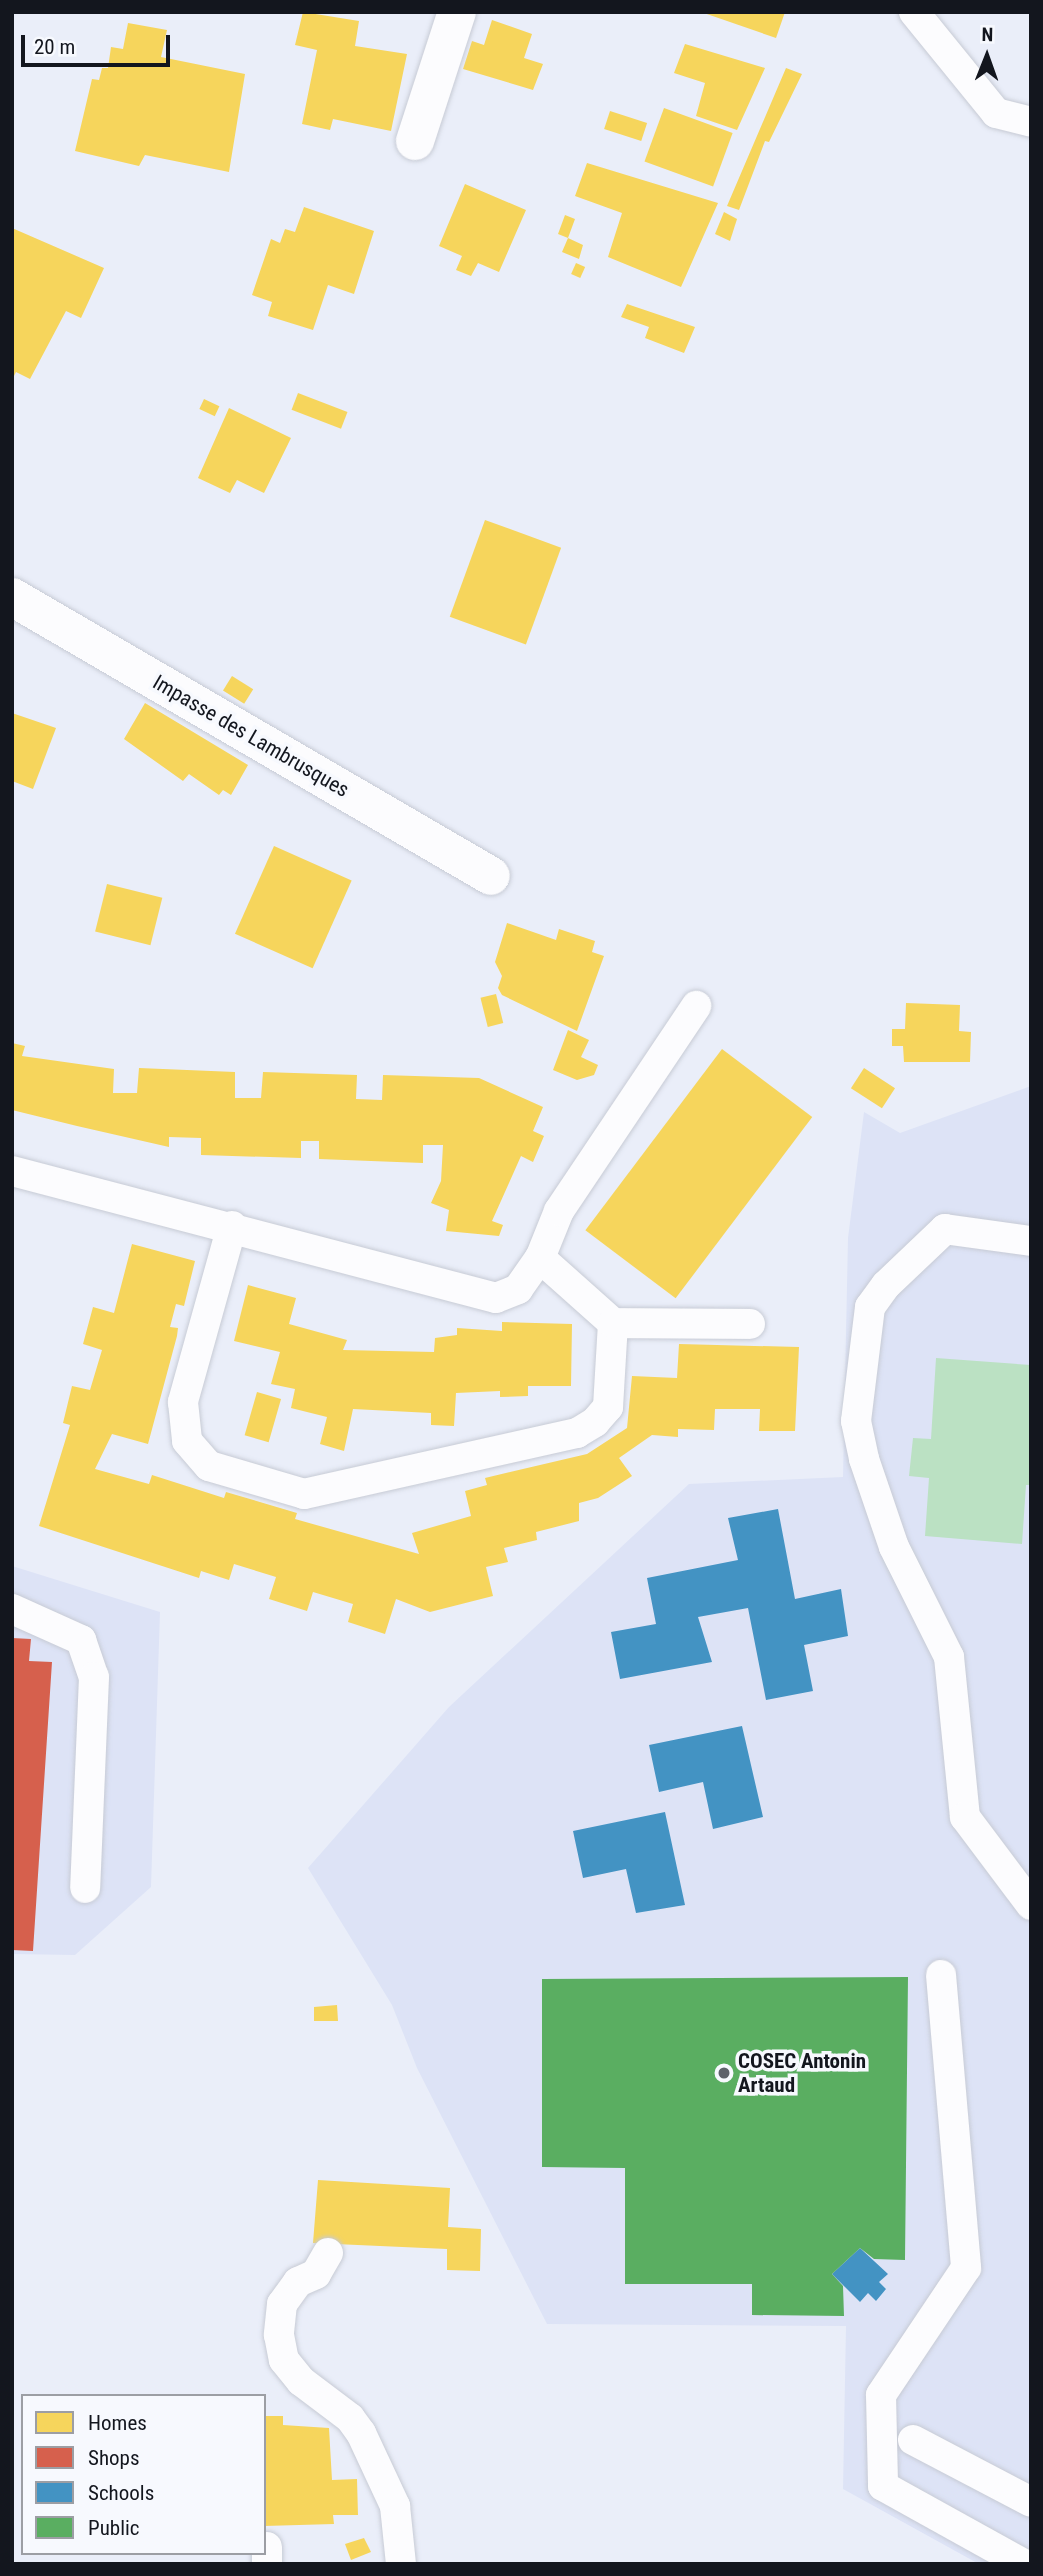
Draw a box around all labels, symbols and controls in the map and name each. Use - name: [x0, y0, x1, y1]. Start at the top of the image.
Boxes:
- scale bar: [24, 21, 173, 65]
- north arrow: [952, 21, 1022, 91]
- text: N: [981, 23, 993, 46]
- text: 20 m: [34, 35, 75, 59]
- street label: Impasse des Lambrusques: [148, 669, 354, 803]
- place label: COSEC Antonin Artaud: [738, 2048, 866, 2098]
- marker: COSEC Antonin Artaud: [716, 2065, 732, 2081]
- legend: [21, 2394, 266, 2555]
- text: Homes: [88, 2411, 147, 2435]
- text: Shops: [88, 2446, 140, 2470]
- text: Schools: [88, 2481, 154, 2505]
- text: Public: [88, 2516, 140, 2540]

